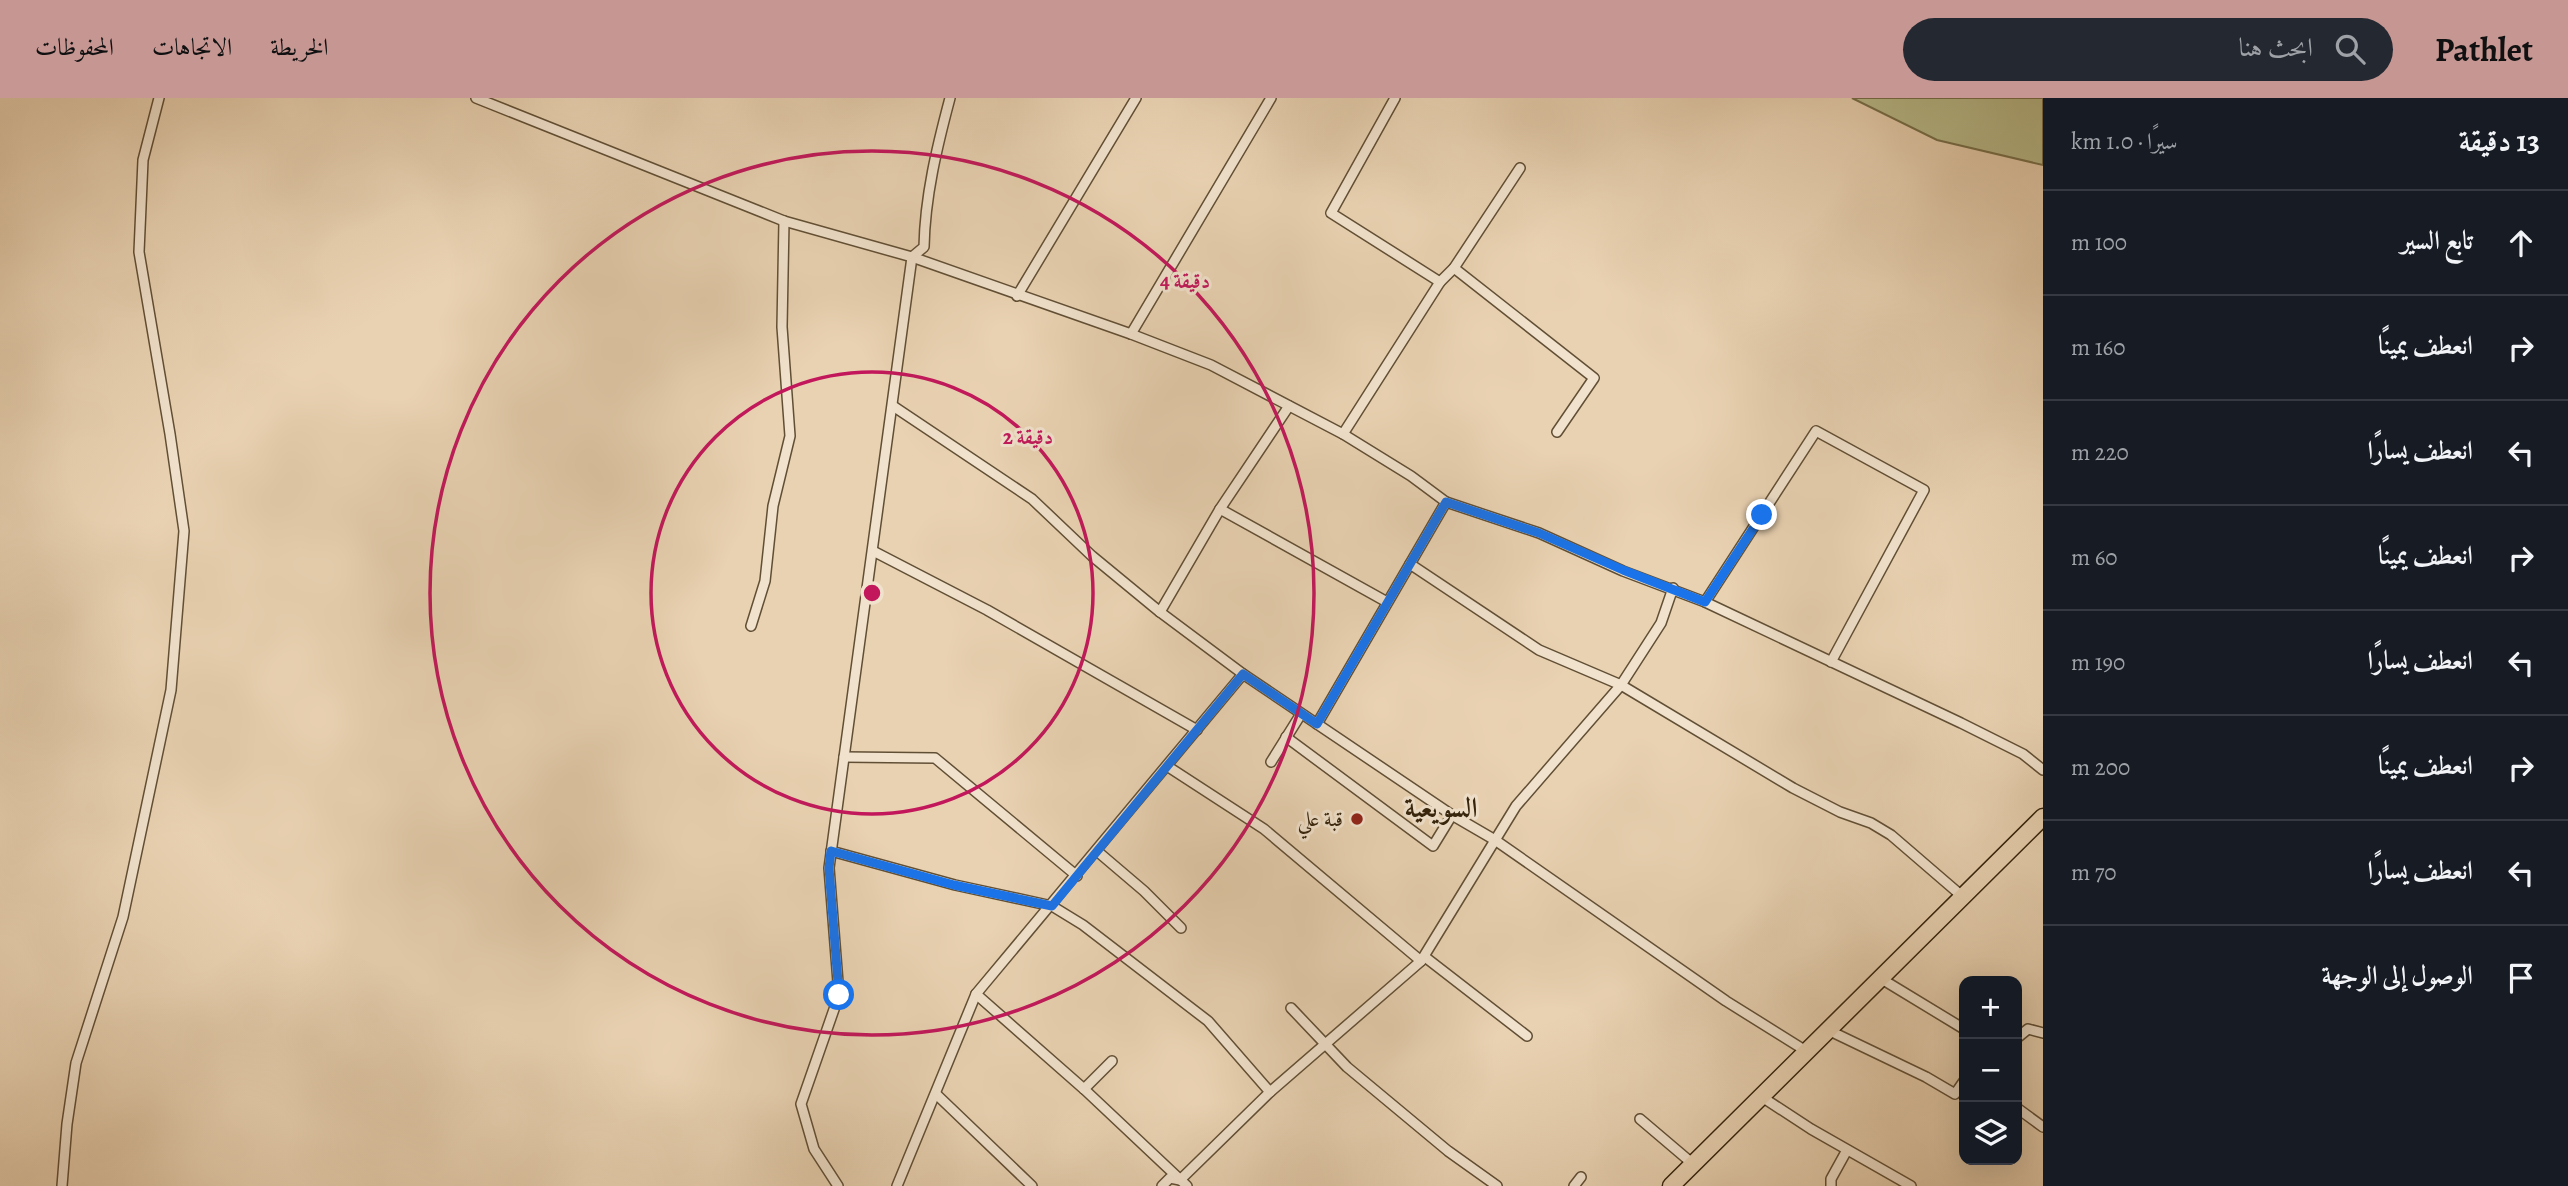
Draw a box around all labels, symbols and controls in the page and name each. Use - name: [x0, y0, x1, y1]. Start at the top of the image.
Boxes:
- search box: [1903, 18, 2393, 81]
- text: Pathlet: [2435, 27, 2533, 72]
- text: ابحث هنا: [2238, 30, 2313, 65]
- icon: search: [2331, 30, 2369, 68]
- text: المحفوظات: [35, 31, 114, 63]
- text: الاتجاهات: [152, 31, 232, 63]
- text: الخريطة: [270, 31, 329, 63]
- text: 13 دقيقة: [2459, 121, 2540, 161]
- text: سيرًا · 1.0 km: [2071, 126, 2178, 157]
- text: تابع السير: [2401, 223, 2473, 258]
- icon: ahead: [2502, 224, 2540, 262]
- text: 100 m: [2071, 227, 2127, 258]
- text: 4 دقيقة: [1160, 267, 1210, 295]
- text: انعطف يمينًا: [2378, 328, 2473, 363]
- icon: right: [2502, 329, 2540, 367]
- text: 160 m: [2071, 332, 2125, 363]
- text: 2 دقيقة: [1003, 423, 1053, 451]
- text: انعطف يسارًا: [2367, 433, 2473, 468]
- icon: left: [2502, 434, 2540, 472]
- text: 220 m: [2071, 437, 2129, 468]
- route end: [1746, 499, 1777, 530]
- text: انعطف يمينًا: [2378, 538, 2473, 573]
- icon: right: [2502, 539, 2540, 577]
- text: 60 m: [2071, 542, 2118, 573]
- centre of rings: [860, 581, 884, 605]
- text: انعطف يسارًا: [2367, 643, 2473, 678]
- icon: left: [2502, 644, 2540, 682]
- text: 190 m: [2071, 647, 2125, 678]
- text: انعطف يمينًا: [2378, 748, 2473, 783]
- icon: right: [2502, 749, 2540, 787]
- text: 200 m: [2071, 752, 2130, 783]
- district label: السويعية: [1405, 789, 1477, 827]
- place label: قبة علي: [1297, 805, 1343, 839]
- marker: قبة علي: [1349, 811, 1365, 827]
- text: انعطف يسارًا: [2367, 853, 2473, 888]
- icon: left: [2502, 854, 2540, 892]
- text: 70 m: [2071, 857, 2117, 888]
- text: الوصول إلى الوجهة: [2321, 958, 2473, 993]
- icon: arrive: [2502, 959, 2540, 997]
- map controls: [1959, 976, 2022, 1165]
- button: +: [1959, 976, 2022, 1039]
- route start: [823, 979, 854, 1010]
- button: −: [1959, 1039, 2022, 1102]
- button: layers: [1959, 1102, 2022, 1165]

